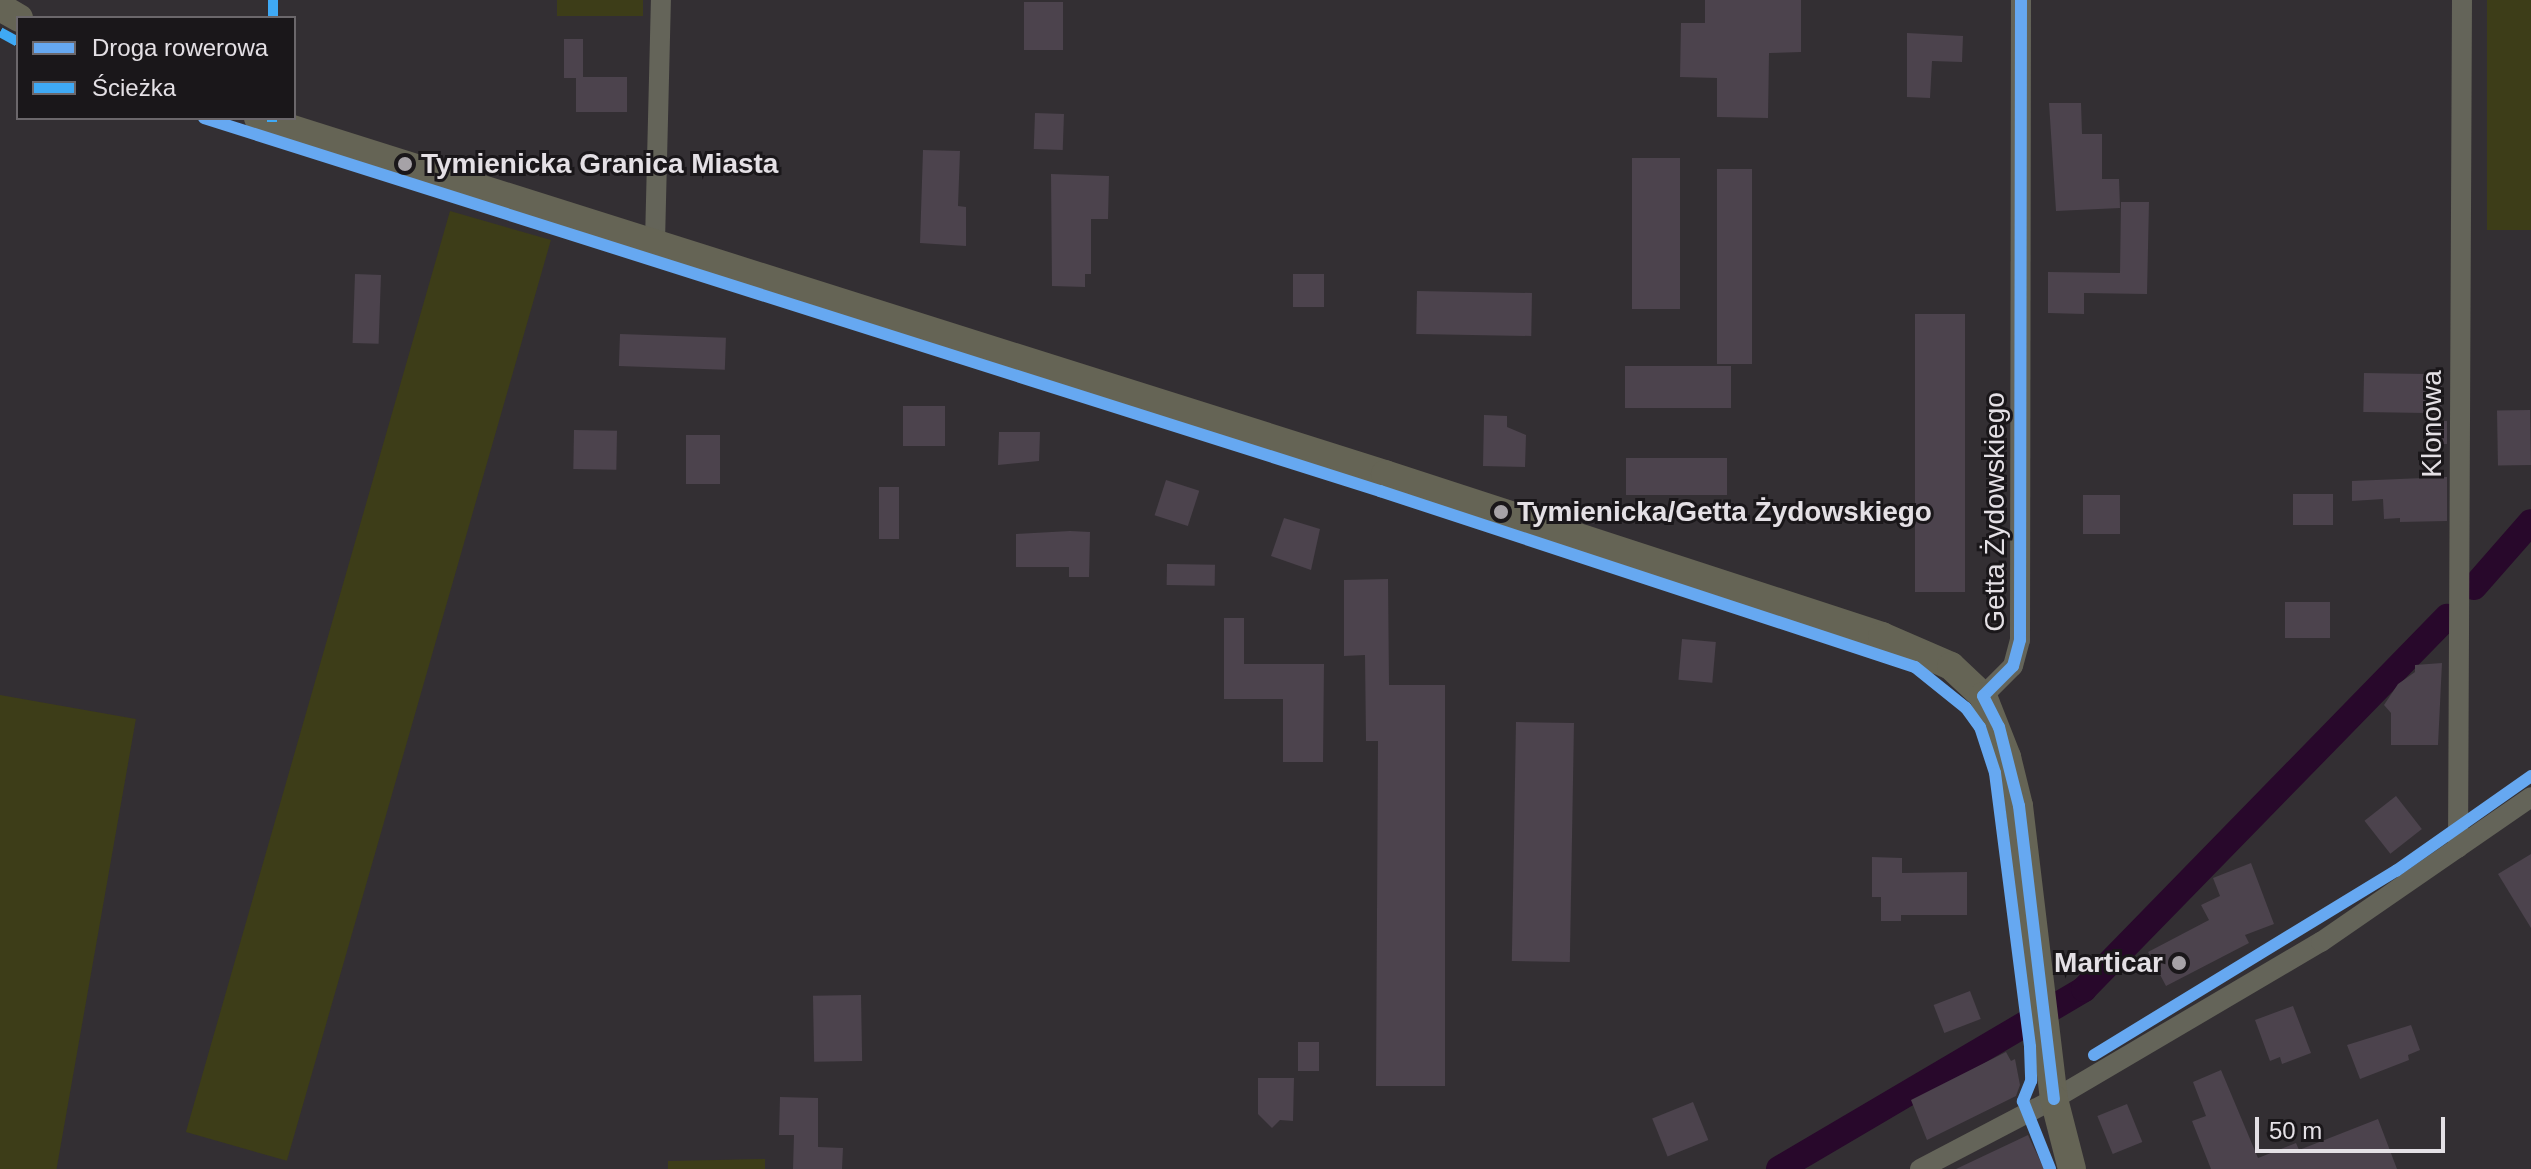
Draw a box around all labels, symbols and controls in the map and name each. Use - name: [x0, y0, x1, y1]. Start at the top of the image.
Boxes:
- legend: [16, 16, 296, 120]
- text: Droga rowerowa: [92, 34, 268, 61]
- text: Ścieżka: [92, 74, 176, 101]
- place label: Tymienicka Granica Miasta: [421, 147, 778, 181]
- marker: Tymienicka Granica Miasta: [396, 155, 414, 173]
- street label: Klonowa: [2415, 370, 2449, 478]
- street label: Getta Żydowskiego: [1978, 392, 2012, 632]
- place label: Tymienicka/Getta Żydowskiego: [1517, 495, 1932, 529]
- marker: Tymienicka/Getta Żydowskiego: [1492, 503, 1510, 521]
- place label: Marticar: [2054, 946, 2163, 980]
- marker: Marticar: [2170, 954, 2188, 972]
- scale bar: [2259, 1101, 2449, 1151]
- text: 50 m: [2269, 1117, 2322, 1144]

